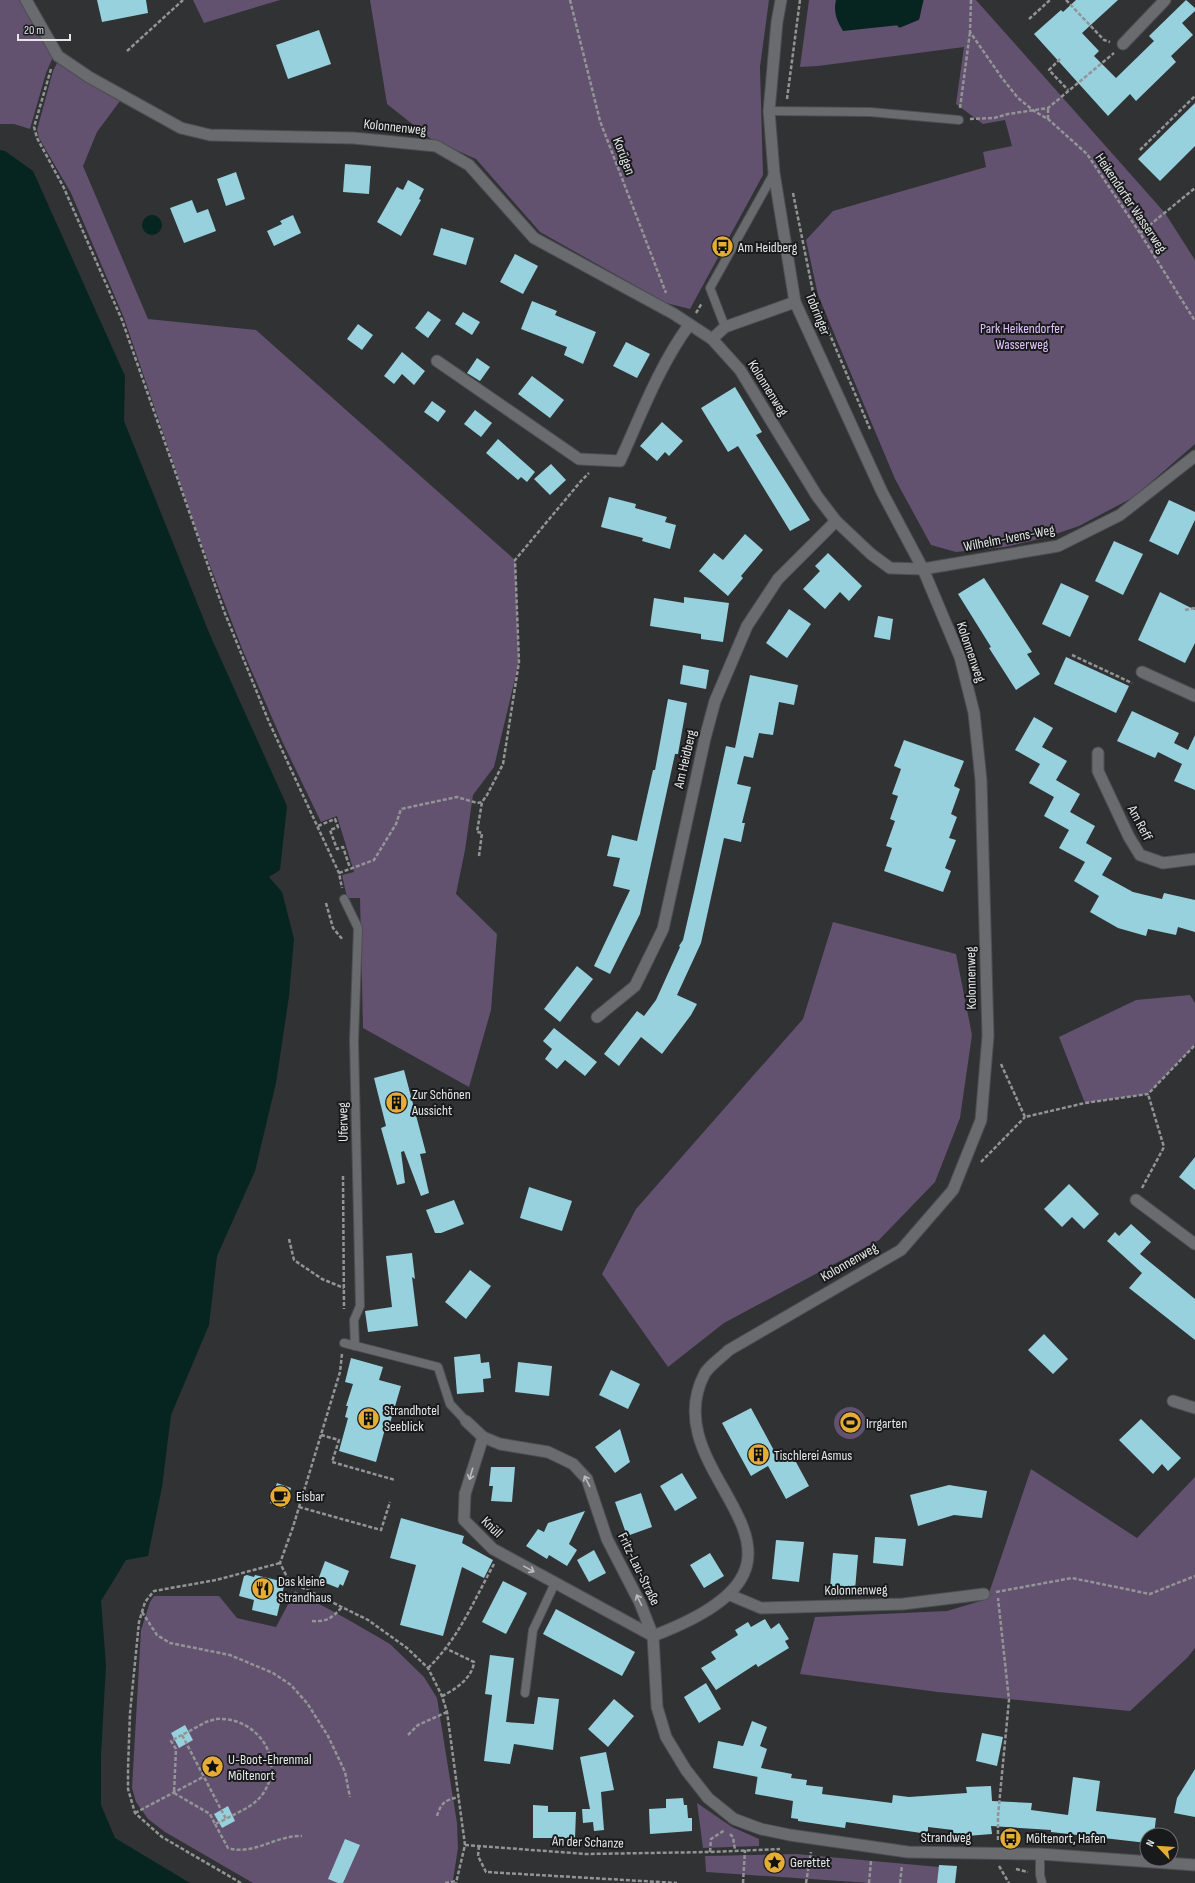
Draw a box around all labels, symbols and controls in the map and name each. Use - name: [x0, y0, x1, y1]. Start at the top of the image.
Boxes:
- scale bar: [18, 16, 70, 42]
- text: 20 m: [24, 23, 44, 38]
- street label: Kolonnenweg: [363, 115, 428, 139]
- street label: Korügen: [609, 135, 639, 177]
- street label: Heikendorfer Wasserweg: [1091, 150, 1171, 256]
- bus stop icon: Am Heidberg: [710, 234, 736, 260]
- place label: Am Heidberg: [737, 239, 798, 256]
- street label: Tobringer: [802, 290, 834, 338]
- park label: Park Heikendorfer Wasserweg: [980, 320, 1064, 353]
- street label: Kolonnenweg: [744, 357, 792, 420]
- street label: Wilhelm-Ivens-Weg: [962, 521, 1056, 555]
- street label: Kolonnenweg: [953, 619, 989, 685]
- street label: Am Heidberg: [670, 728, 700, 791]
- street label: Am Reff: [1123, 802, 1157, 844]
- street label: Kolonnenweg: [962, 946, 980, 1010]
- place label: Zur Schönen Aussicht: [411, 1086, 471, 1119]
- building icon: Zur Schönen Aussicht: [383, 1089, 409, 1115]
- street label: Uferweg: [334, 1102, 352, 1142]
- street label: Kolonnenweg: [817, 1239, 881, 1285]
- place label: Strandhotel Seeblick: [384, 1402, 439, 1435]
- building icon: Strandhotel Seeblick: [356, 1405, 382, 1431]
- sports icon: Irrgarten: [837, 1410, 863, 1436]
- place label: Irrgarten: [866, 1415, 907, 1432]
- building icon: Tischlerei Asmus: [745, 1442, 771, 1468]
- place label: Tischlerei Asmus: [774, 1447, 852, 1464]
- one-way arrow: [467, 1467, 474, 1480]
- one-way arrow: [582, 1475, 590, 1487]
- cafe icon: Eisbar: [267, 1483, 293, 1509]
- place label: Eisbar: [296, 1488, 325, 1505]
- street label: Knüll: [478, 1513, 506, 1541]
- street label: Fritz-Lau-Straße: [614, 1530, 664, 1608]
- one-way arrow: [523, 1566, 535, 1574]
- place label: Das kleine Strandhaus: [278, 1573, 332, 1606]
- restaurant icon: Das kleine Strandhaus: [249, 1576, 275, 1602]
- street label: Kolonnenweg: [824, 1581, 888, 1599]
- one-way arrow: [635, 1594, 642, 1606]
- place label: U-Boot-Ehrenmal Möltenort: [228, 1751, 312, 1784]
- place icon: U-Boot-Ehrenmal Möltenort: [199, 1754, 225, 1780]
- bus stop icon: Möltenort, Hafen: [998, 1825, 1024, 1851]
- north arrow: [1139, 1827, 1179, 1867]
- street label: Strandweg: [921, 1829, 972, 1846]
- place label: Möltenort, Hafen: [1026, 1830, 1106, 1847]
- street label: An der Schanze: [551, 1832, 624, 1852]
- text: N: [1143, 1837, 1158, 1848]
- place icon: Gerettet: [761, 1849, 787, 1875]
- place label: Gerettet: [790, 1854, 830, 1871]

